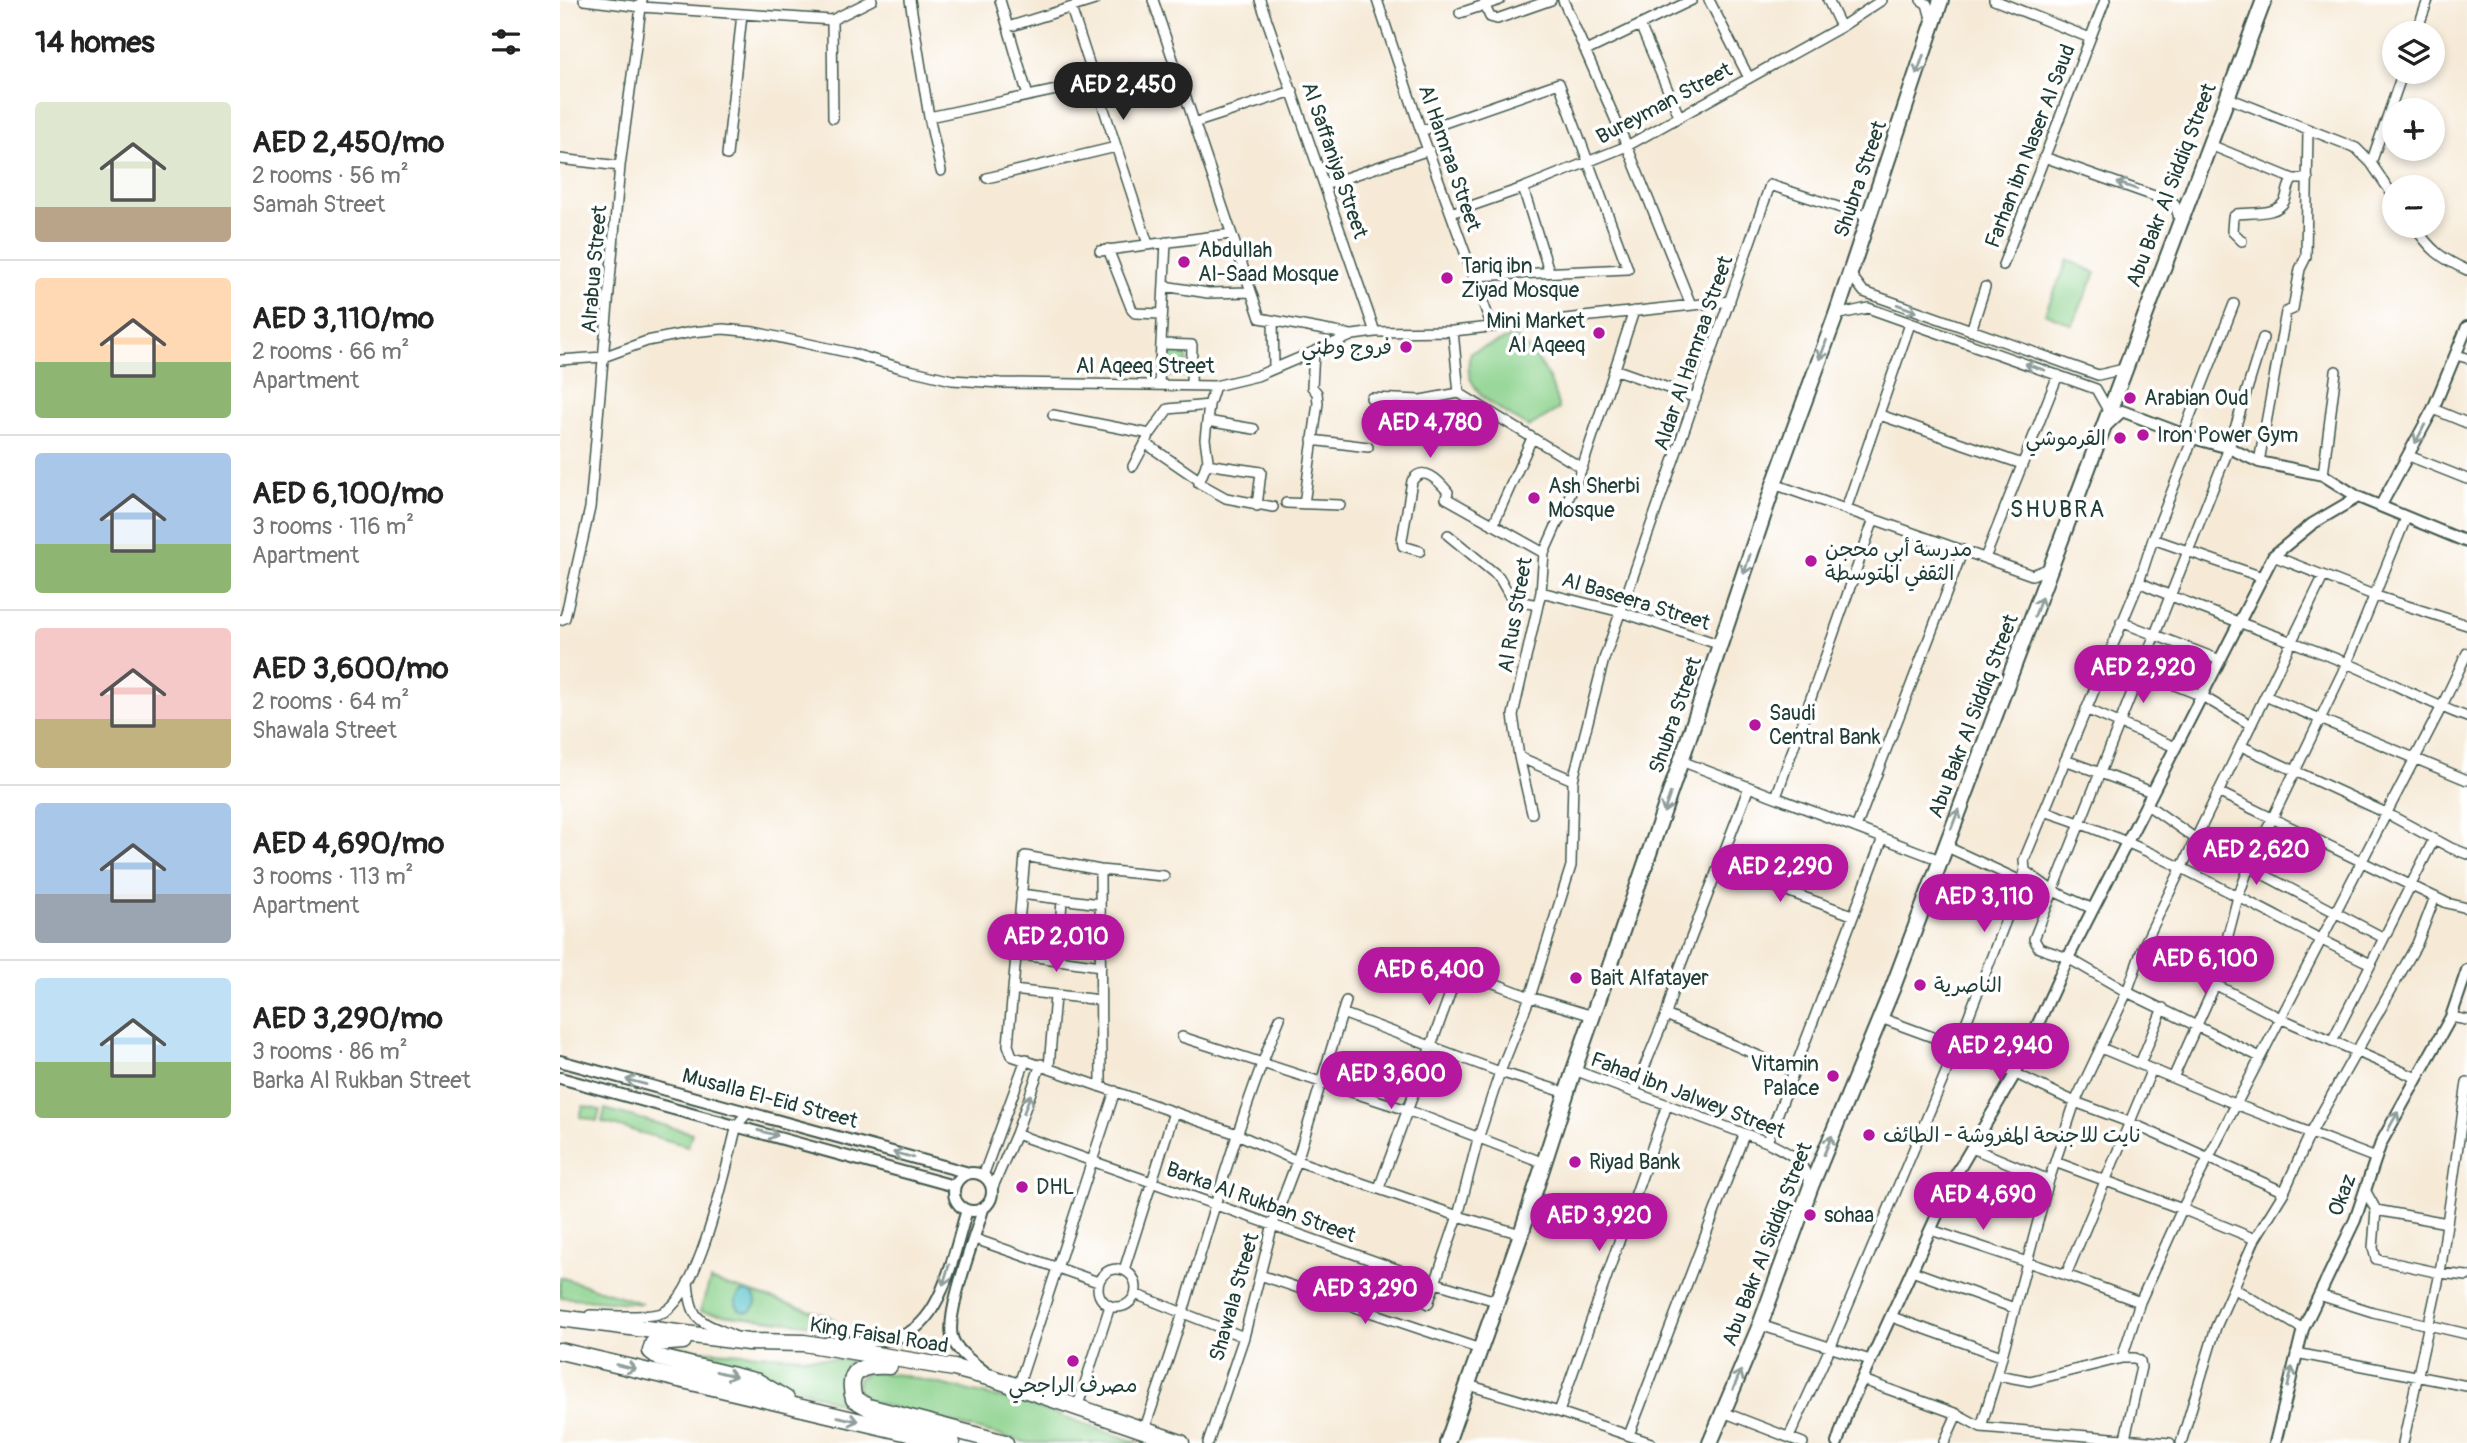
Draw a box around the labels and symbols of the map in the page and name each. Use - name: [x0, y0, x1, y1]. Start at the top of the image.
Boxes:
- street label: Farhan ibn Naser Al Saud: [1979, 41, 2082, 252]
- one-way arrow: [1913, 54, 1926, 76]
- street label: Bureyman Street: [1592, 56, 1737, 151]
- pin: AED 2,450: [1043, 62, 1203, 122]
- street label: Al Saffaniya Street: [1295, 78, 1374, 243]
- street label: Abu Bakr Al Siddiq Street: [2120, 79, 2223, 291]
- street label: Al Hamraa Street: [1412, 81, 1487, 236]
- street label: Shubra Street: [1828, 117, 1893, 241]
- one-way arrow: [2116, 179, 2138, 191]
- street label: Alrabua Street: [575, 204, 614, 334]
- place label: Abdullah Al-Saad Mosque: [1198, 237, 1339, 288]
- street label: Aldar Al Hamraa Street: [1647, 252, 1740, 454]
- place label: Tariq ibn Ziyad Mosque: [1461, 253, 1580, 304]
- marker: Abdullah Al-Saad Mosque: [1176, 254, 1192, 270]
- marker: Tariq ibn Ziyad Mosque: [1439, 270, 1455, 286]
- one-way arrow: [1895, 302, 1917, 315]
- place label: Mini Market Al Aqeeq: [1486, 308, 1586, 359]
- marker: Mini Market Al Aqeeq: [1591, 325, 1607, 341]
- place label: فروج وطني: [1301, 334, 1392, 366]
- one-way arrow: [1816, 338, 1828, 360]
- marker: فروج وطني: [1398, 339, 1414, 355]
- street label: Al Aqeeq Street: [1076, 353, 1215, 380]
- one-way arrow: [2024, 360, 2046, 373]
- place label: Arabian Oud: [2144, 385, 2249, 412]
- marker: Arabian Oud: [2122, 390, 2138, 406]
- pin: AED 4,780: [1350, 400, 1510, 460]
- place label: Iron Power Gym: [2157, 422, 2298, 449]
- one-way arrow: [2412, 424, 2426, 444]
- place label: القرموشي: [2026, 425, 2106, 457]
- marker: Iron Power Gym: [2135, 427, 2151, 443]
- marker: القرموشي: [2112, 430, 2128, 446]
- place label: Ash Sherbi Mosque: [1548, 473, 1640, 524]
- marker: Ash Sherbi Mosque: [1526, 490, 1542, 506]
- district label: SHUBRA: [2010, 495, 2106, 524]
- place label: مدرسة أبي محجن الثقفي المتوسطة: [1825, 536, 1972, 592]
- one-way arrow: [1740, 553, 1752, 575]
- marker: مدرسة أبي محجن الثقفي المتوسطة: [1803, 553, 1819, 569]
- street label: Al Rus Street: [1492, 555, 1539, 675]
- street label: Al Baseera Street: [1558, 566, 1714, 637]
- one-way arrow: [2032, 597, 2045, 619]
- street label: Abu Bakr Al Siddiq Street: [1922, 610, 2025, 822]
- pin: AED 2,920: [2063, 646, 2223, 705]
- street label: Shubra Street: [1643, 653, 1708, 777]
- place label: Saudi Central Bank: [1769, 700, 1881, 751]
- marker: Saudi Central Bank: [1747, 717, 1763, 733]
- one-way arrow: [1660, 792, 1672, 814]
- one-way arrow: [1950, 809, 1963, 831]
- pin: AED 2,620: [2176, 828, 2336, 887]
- pin: AED 2,290: [1700, 844, 1860, 904]
- pin: AED 3,110: [1904, 874, 2064, 934]
- pin: AED 2,010: [976, 914, 1136, 974]
- pin: AED 6,100: [2125, 936, 2285, 996]
- pin: AED 6,400: [1349, 948, 1509, 1007]
- place label: Bait Alfatayer: [1590, 965, 1709, 992]
- marker: Bait Alfatayer: [1568, 970, 1584, 986]
- place label: الناصرية: [1934, 972, 2002, 999]
- marker: الناصرية: [1912, 977, 1928, 993]
- pin: AED 2,940: [1920, 1024, 2080, 1083]
- street label: Fahad ibn Jalwey Street: [1587, 1046, 1789, 1145]
- place label: Vitamin Palace: [1750, 1051, 1820, 1102]
- pin: AED 3,600: [1311, 1052, 1471, 1111]
- street label: Musalla El-Eid Street: [679, 1062, 861, 1135]
- marker: Vitamin Palace: [1825, 1068, 1841, 1084]
- one-way arrow: [626, 1074, 648, 1087]
- one-way arrow: [1021, 1094, 1034, 1116]
- one-way arrow: [2387, 1111, 2400, 1132]
- place label: نايت للاجنحة المفروشة - الطائف: [1883, 1122, 2141, 1149]
- marker: نايت للاجنحة المفروشة - الطائف: [1861, 1127, 1877, 1143]
- one-way arrow: [757, 1128, 779, 1141]
- one-way arrow: [1822, 1135, 1835, 1157]
- street label: Abu Bakr Al Siddiq Street: [1716, 1138, 1819, 1350]
- one-way arrow: [892, 1148, 915, 1161]
- place label: Riyad Bank: [1589, 1149, 1680, 1176]
- marker: Riyad Bank: [1567, 1154, 1583, 1170]
- street label: Barka Al Rukban Street: [1162, 1156, 1360, 1249]
- street label: Okaz: [2322, 1170, 2363, 1220]
- pin: AED 4,690: [1903, 1172, 2063, 1232]
- place label: DHL: [1036, 1174, 1074, 1201]
- marker: DHL: [1014, 1179, 1030, 1195]
- pin: AED 3,920: [1519, 1194, 1679, 1253]
- place label: sohaa: [1824, 1202, 1874, 1229]
- marker: sohaa: [1802, 1207, 1818, 1223]
- street label: Shawala Street: [1203, 1229, 1266, 1364]
- one-way arrow: [939, 1264, 952, 1286]
- pin: AED 3,290: [1285, 1266, 1445, 1326]
- street label: King Faisal Road: [808, 1311, 950, 1360]
- marker: مصرف الراجحي: [1065, 1353, 1081, 1369]
- one-way arrow: [615, 1361, 637, 1374]
- one-way arrow: [2285, 1366, 2298, 1388]
- one-way arrow: [714, 1368, 737, 1381]
- one-way arrow: [1731, 1370, 1744, 1391]
- place label: مصرف الراجحي: [1009, 1372, 1137, 1404]
- one-way arrow: [836, 1413, 859, 1426]

